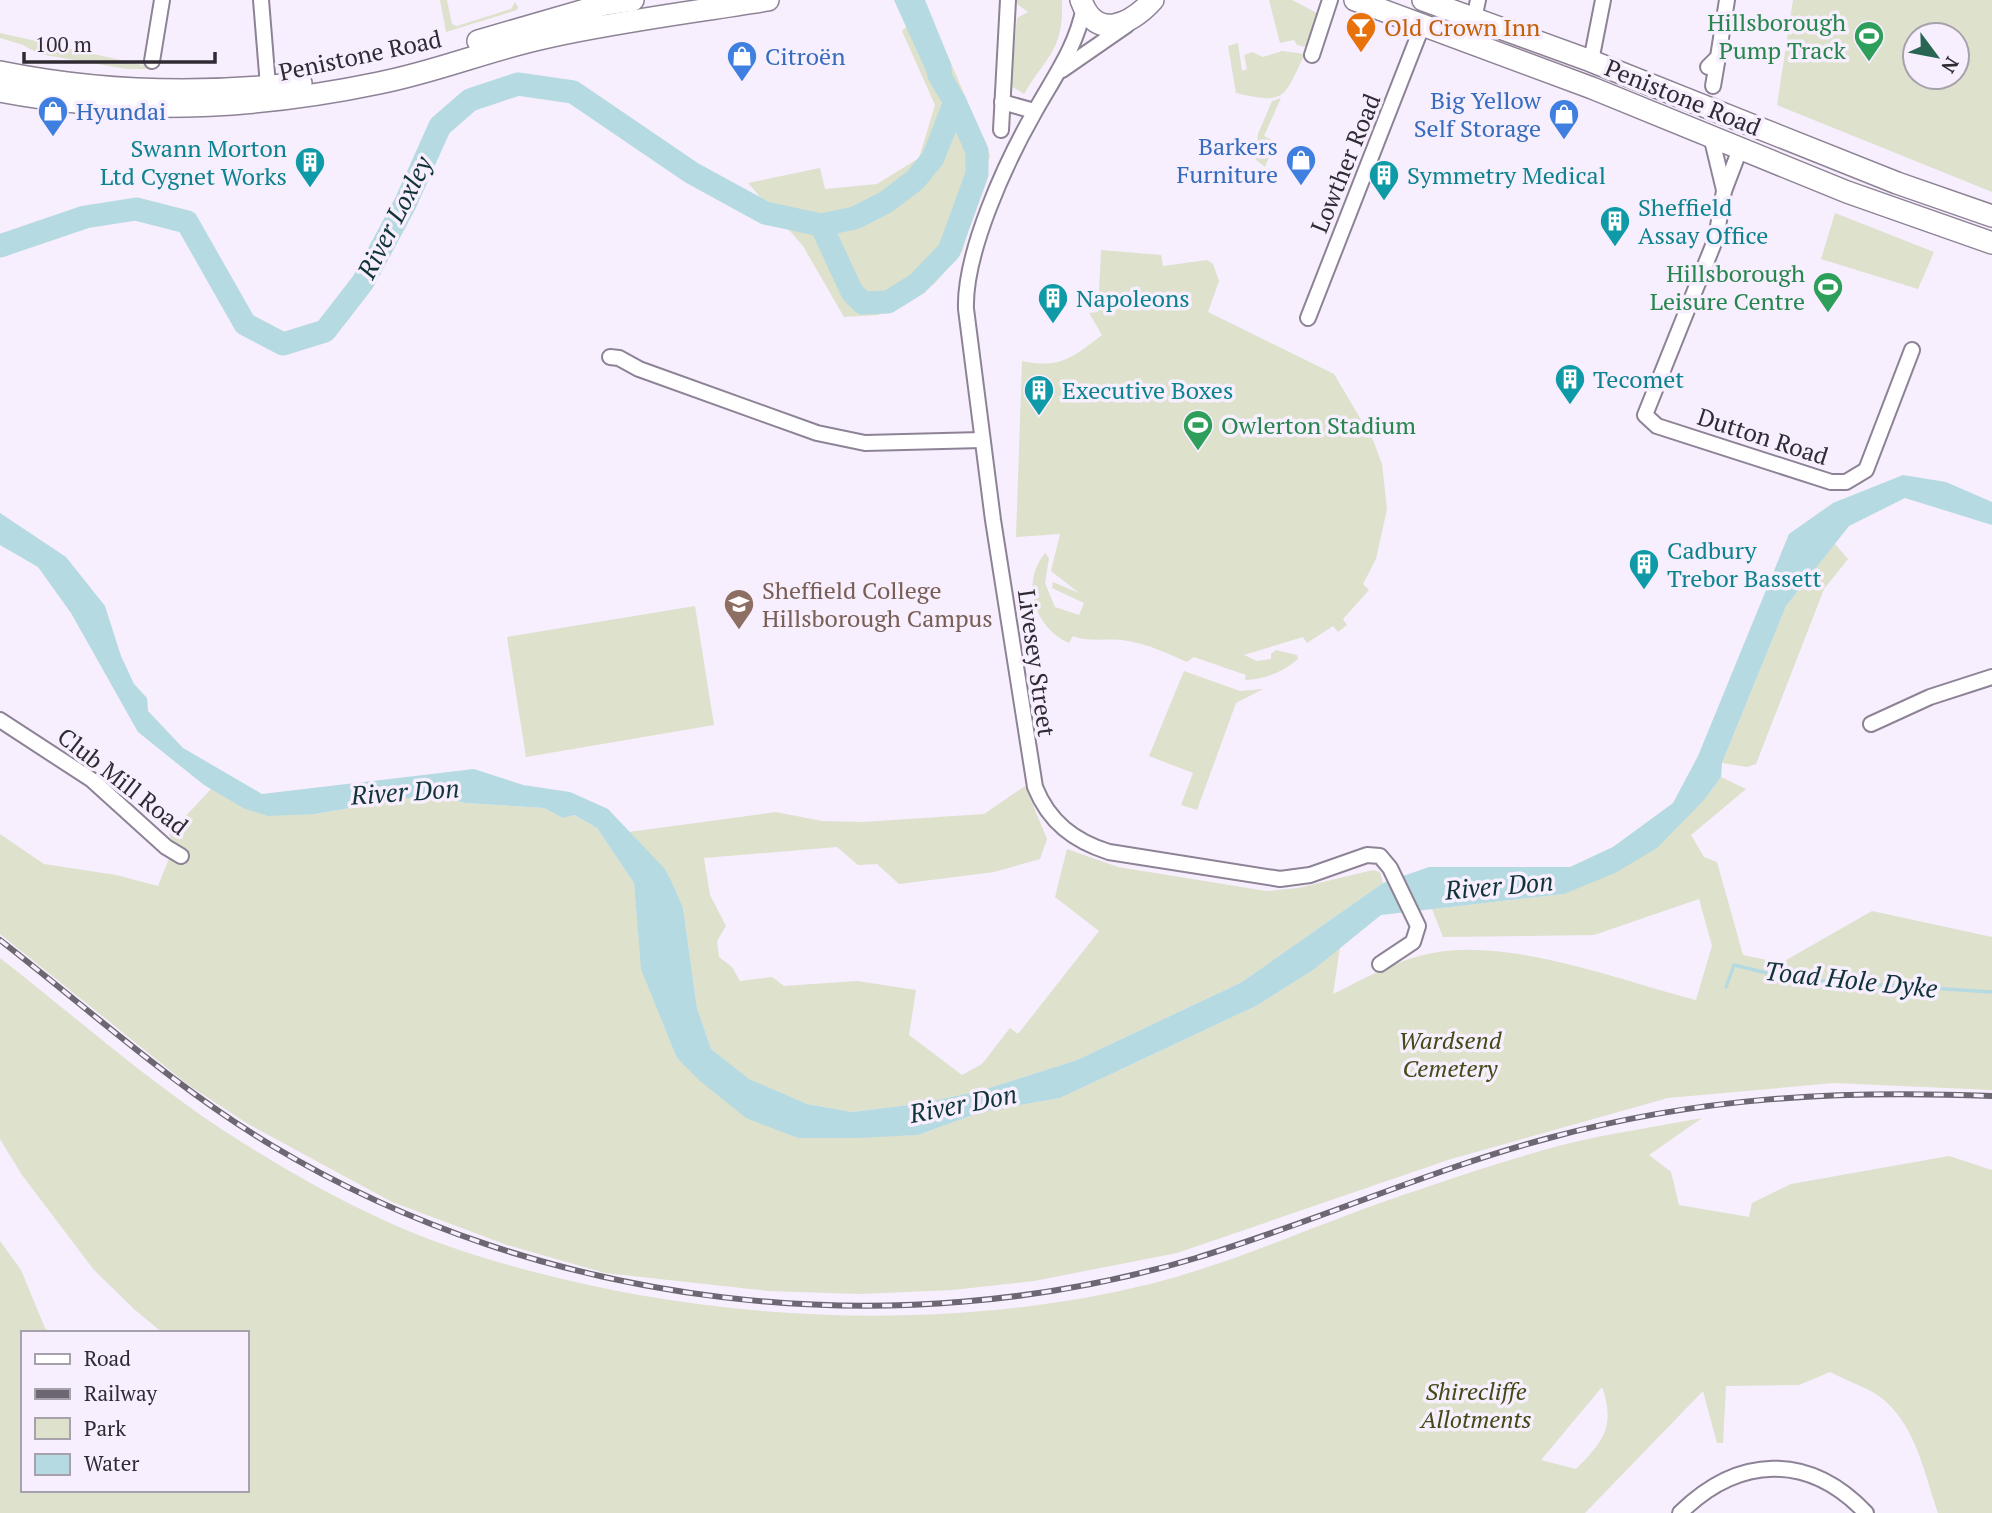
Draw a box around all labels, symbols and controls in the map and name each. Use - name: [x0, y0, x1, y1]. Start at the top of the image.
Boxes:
- place label: Hillsborough Pump Track: [1707, 6, 1847, 66]
- bar icon: Old Crown Inn: [1344, 10, 1378, 54]
- place label: Old Crown Inn: [1384, 11, 1540, 43]
- sports icon: Hillsborough Pump Track: [1852, 19, 1886, 63]
- scale bar: [24, 21, 215, 65]
- north arrow: [1901, 21, 1971, 91]
- street label: Penistone Road: [276, 22, 444, 88]
- text: 100 m: [35, 30, 92, 58]
- shop icon: Citroën: [725, 39, 759, 83]
- place label: Citroën: [765, 40, 845, 72]
- street label: Penistone Road: [1600, 51, 1766, 143]
- text: N: [1936, 53, 1965, 79]
- place label: Big Yellow Self Storage: [1414, 84, 1542, 144]
- street label: Lowther Road: [1303, 89, 1387, 237]
- shop icon: Hyundai: [36, 94, 70, 138]
- place label: Hyundai: [76, 95, 166, 127]
- shop icon: Big Yellow Self Storage: [1547, 97, 1581, 141]
- place label: Barkers Furniture: [1177, 130, 1278, 190]
- place label: Swann Morton Ltd Cygnet Works: [100, 132, 287, 192]
- shop icon: Barkers Furniture: [1284, 143, 1318, 187]
- building icon: Swann Morton Ltd Cygnet Works: [293, 145, 327, 189]
- water label: River Loxley: [348, 149, 440, 285]
- building icon: Symmetry Medical: [1367, 158, 1401, 202]
- place label: Symmetry Medical: [1407, 159, 1606, 191]
- place label: Sheffield Assay Office: [1638, 191, 1768, 251]
- building icon: Sheffield Assay Office: [1598, 204, 1632, 248]
- place label: Hillsborough Leisure Centre: [1650, 257, 1805, 317]
- sports icon: Hillsborough Leisure Centre: [1811, 270, 1845, 314]
- building icon: Napoleons: [1036, 281, 1070, 325]
- place label: Napoleons: [1076, 282, 1190, 314]
- building icon: Tecomet: [1553, 362, 1587, 406]
- place label: Tecomet: [1593, 363, 1684, 395]
- building icon: Executive Boxes: [1022, 373, 1056, 417]
- place label: Executive Boxes: [1062, 374, 1233, 406]
- street label: Dutton Road: [1694, 400, 1832, 472]
- sports icon: Owlerton Stadium: [1181, 408, 1215, 452]
- place label: Owlerton Stadium: [1221, 409, 1416, 441]
- place label: Cadbury Trebor Bassett: [1667, 534, 1821, 594]
- building icon: Cadbury Trebor Bassett: [1627, 547, 1661, 591]
- place label: Sheffield College Hillsborough Campus: [762, 574, 993, 634]
- school or university icon: Sheffield College Hillsborough Campus: [722, 587, 756, 631]
- street label: Livesey Street: [1011, 587, 1063, 739]
- street label: Club Mill Road: [51, 720, 195, 842]
- water label: River Don: [349, 770, 460, 812]
- water label: River Don: [1442, 863, 1555, 907]
- water label: Toad Hole Dyke: [1763, 953, 1939, 1005]
- park label: Wardsend Cemetery: [1398, 1024, 1503, 1084]
- water label: River Don: [905, 1076, 1020, 1130]
- legend: [21, 1331, 248, 1492]
- text: Road: [84, 1344, 131, 1372]
- park label: Shirecliffe Allotments: [1418, 1375, 1532, 1435]
- text: Railway: [84, 1379, 158, 1407]
- text: Park: [84, 1414, 126, 1442]
- text: Water: [84, 1449, 139, 1477]

